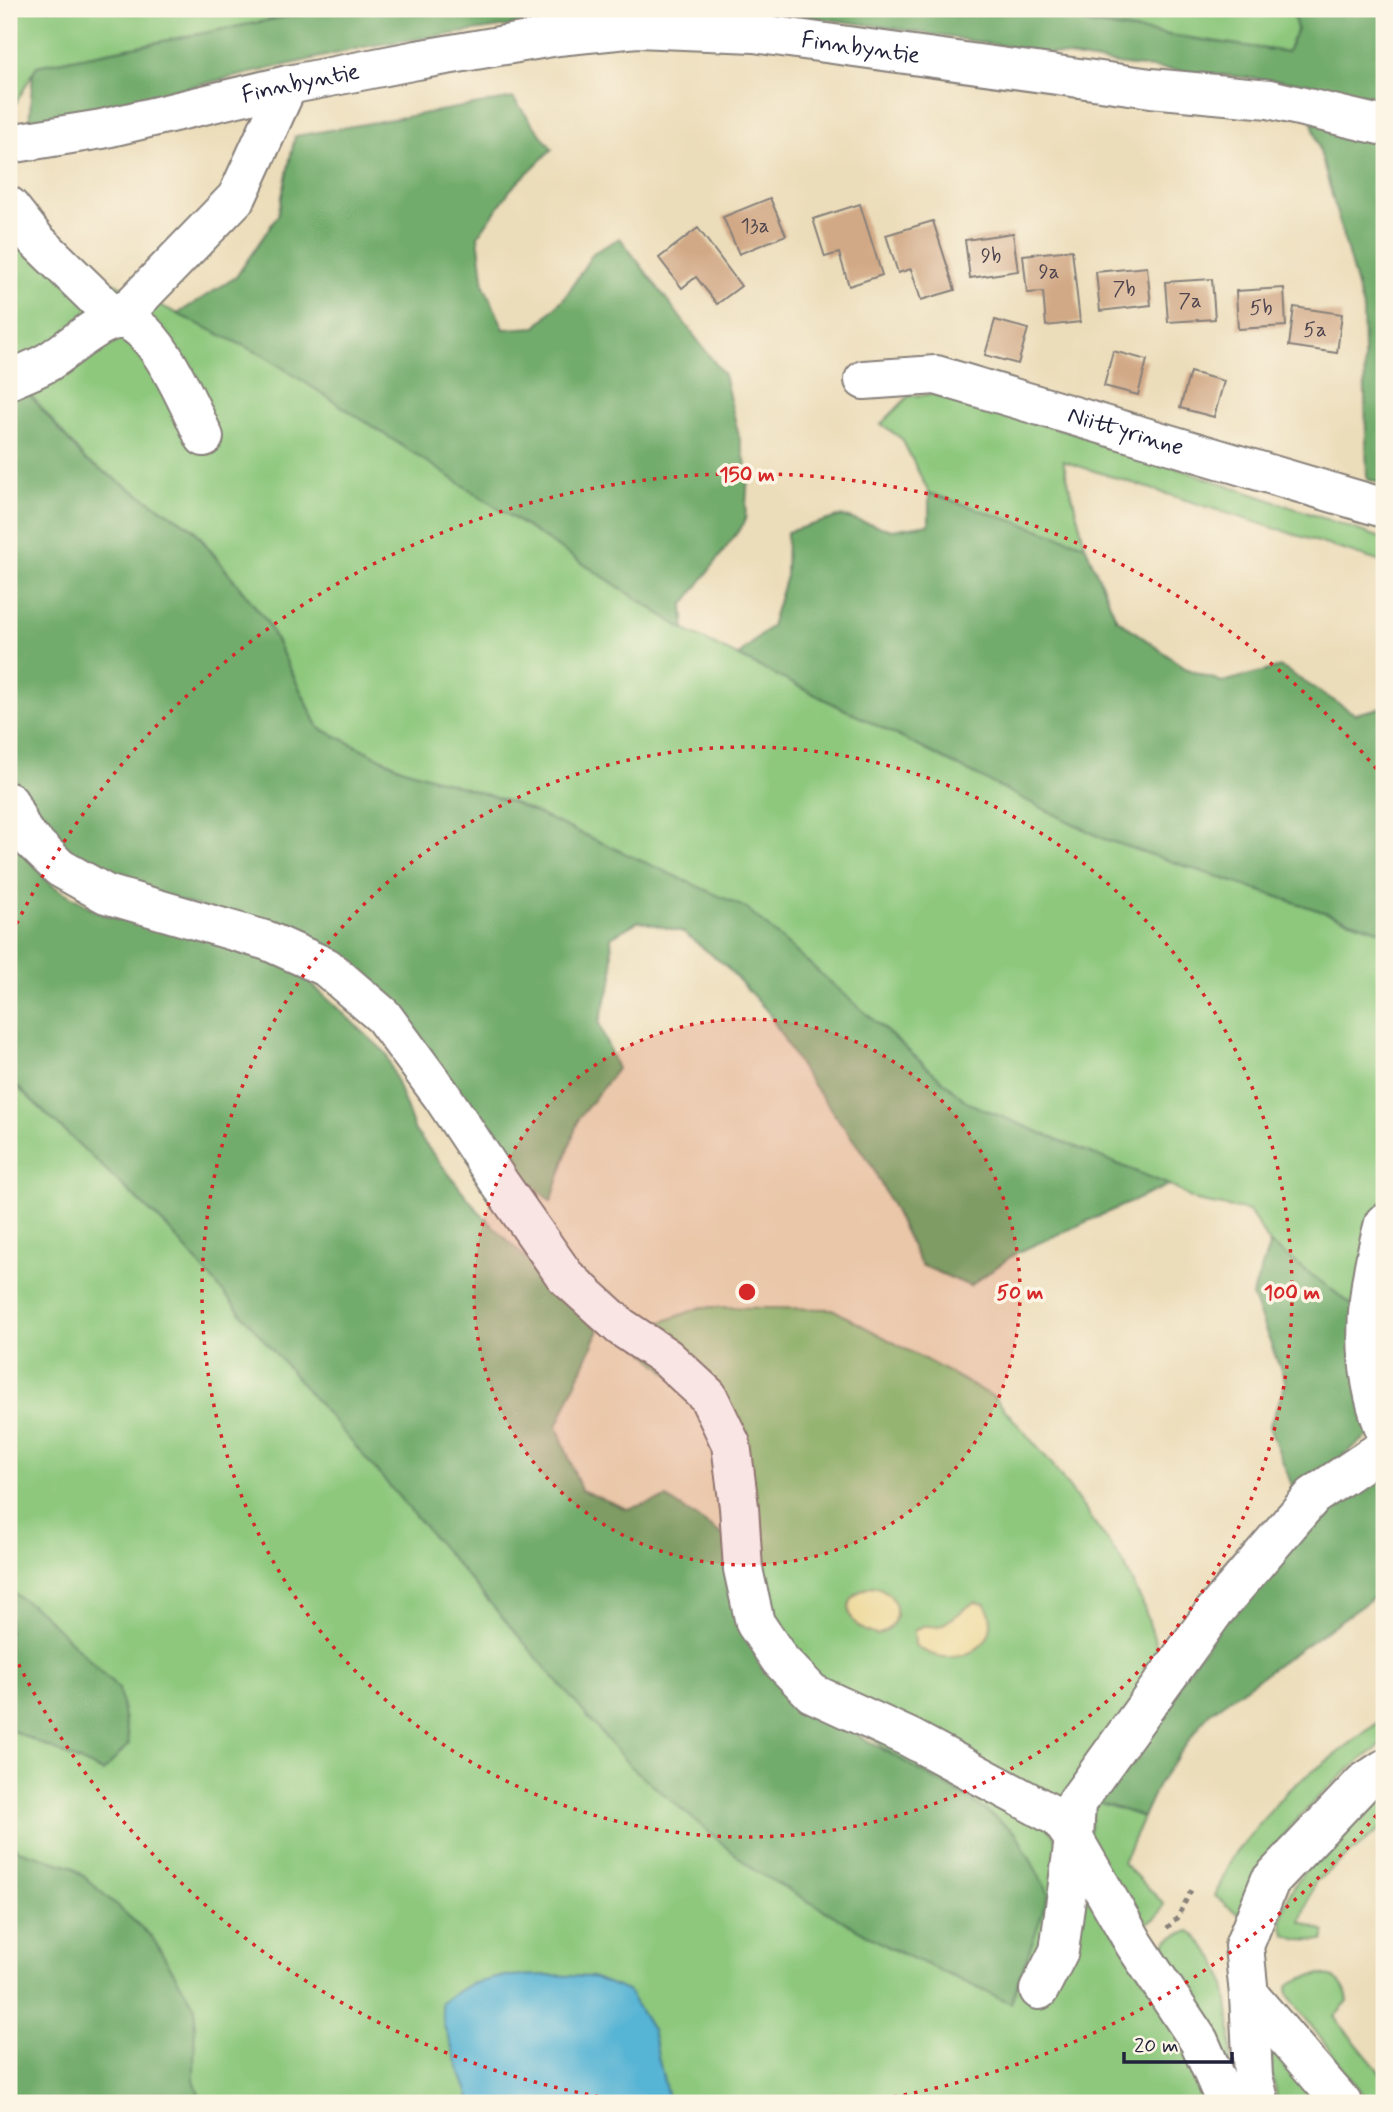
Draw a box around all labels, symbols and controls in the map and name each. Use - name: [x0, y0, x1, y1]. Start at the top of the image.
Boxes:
- street label: Finnbyntie: [799, 24, 922, 71]
- street label: Finnbyntie: [239, 56, 362, 111]
- house number: 13a: [740, 212, 770, 240]
- house number: 9b: [981, 242, 1001, 270]
- house number: 9a: [1038, 258, 1060, 286]
- house number: 7b: [1112, 275, 1136, 303]
- house number: 7a: [1178, 287, 1202, 315]
- house number: 5b: [1250, 294, 1272, 322]
- house number: 5a: [1303, 316, 1327, 344]
- street label: Niittyrinne: [1064, 399, 1187, 463]
- text: 150 m: [719, 461, 775, 489]
- text: 50 m: [997, 1279, 1044, 1307]
- text: 100 m: [1264, 1279, 1320, 1307]
- centre of rings: [735, 1280, 759, 1304]
- scale bar: [1124, 2021, 1232, 2065]
- text: 20 m: [1134, 2032, 1179, 2060]

